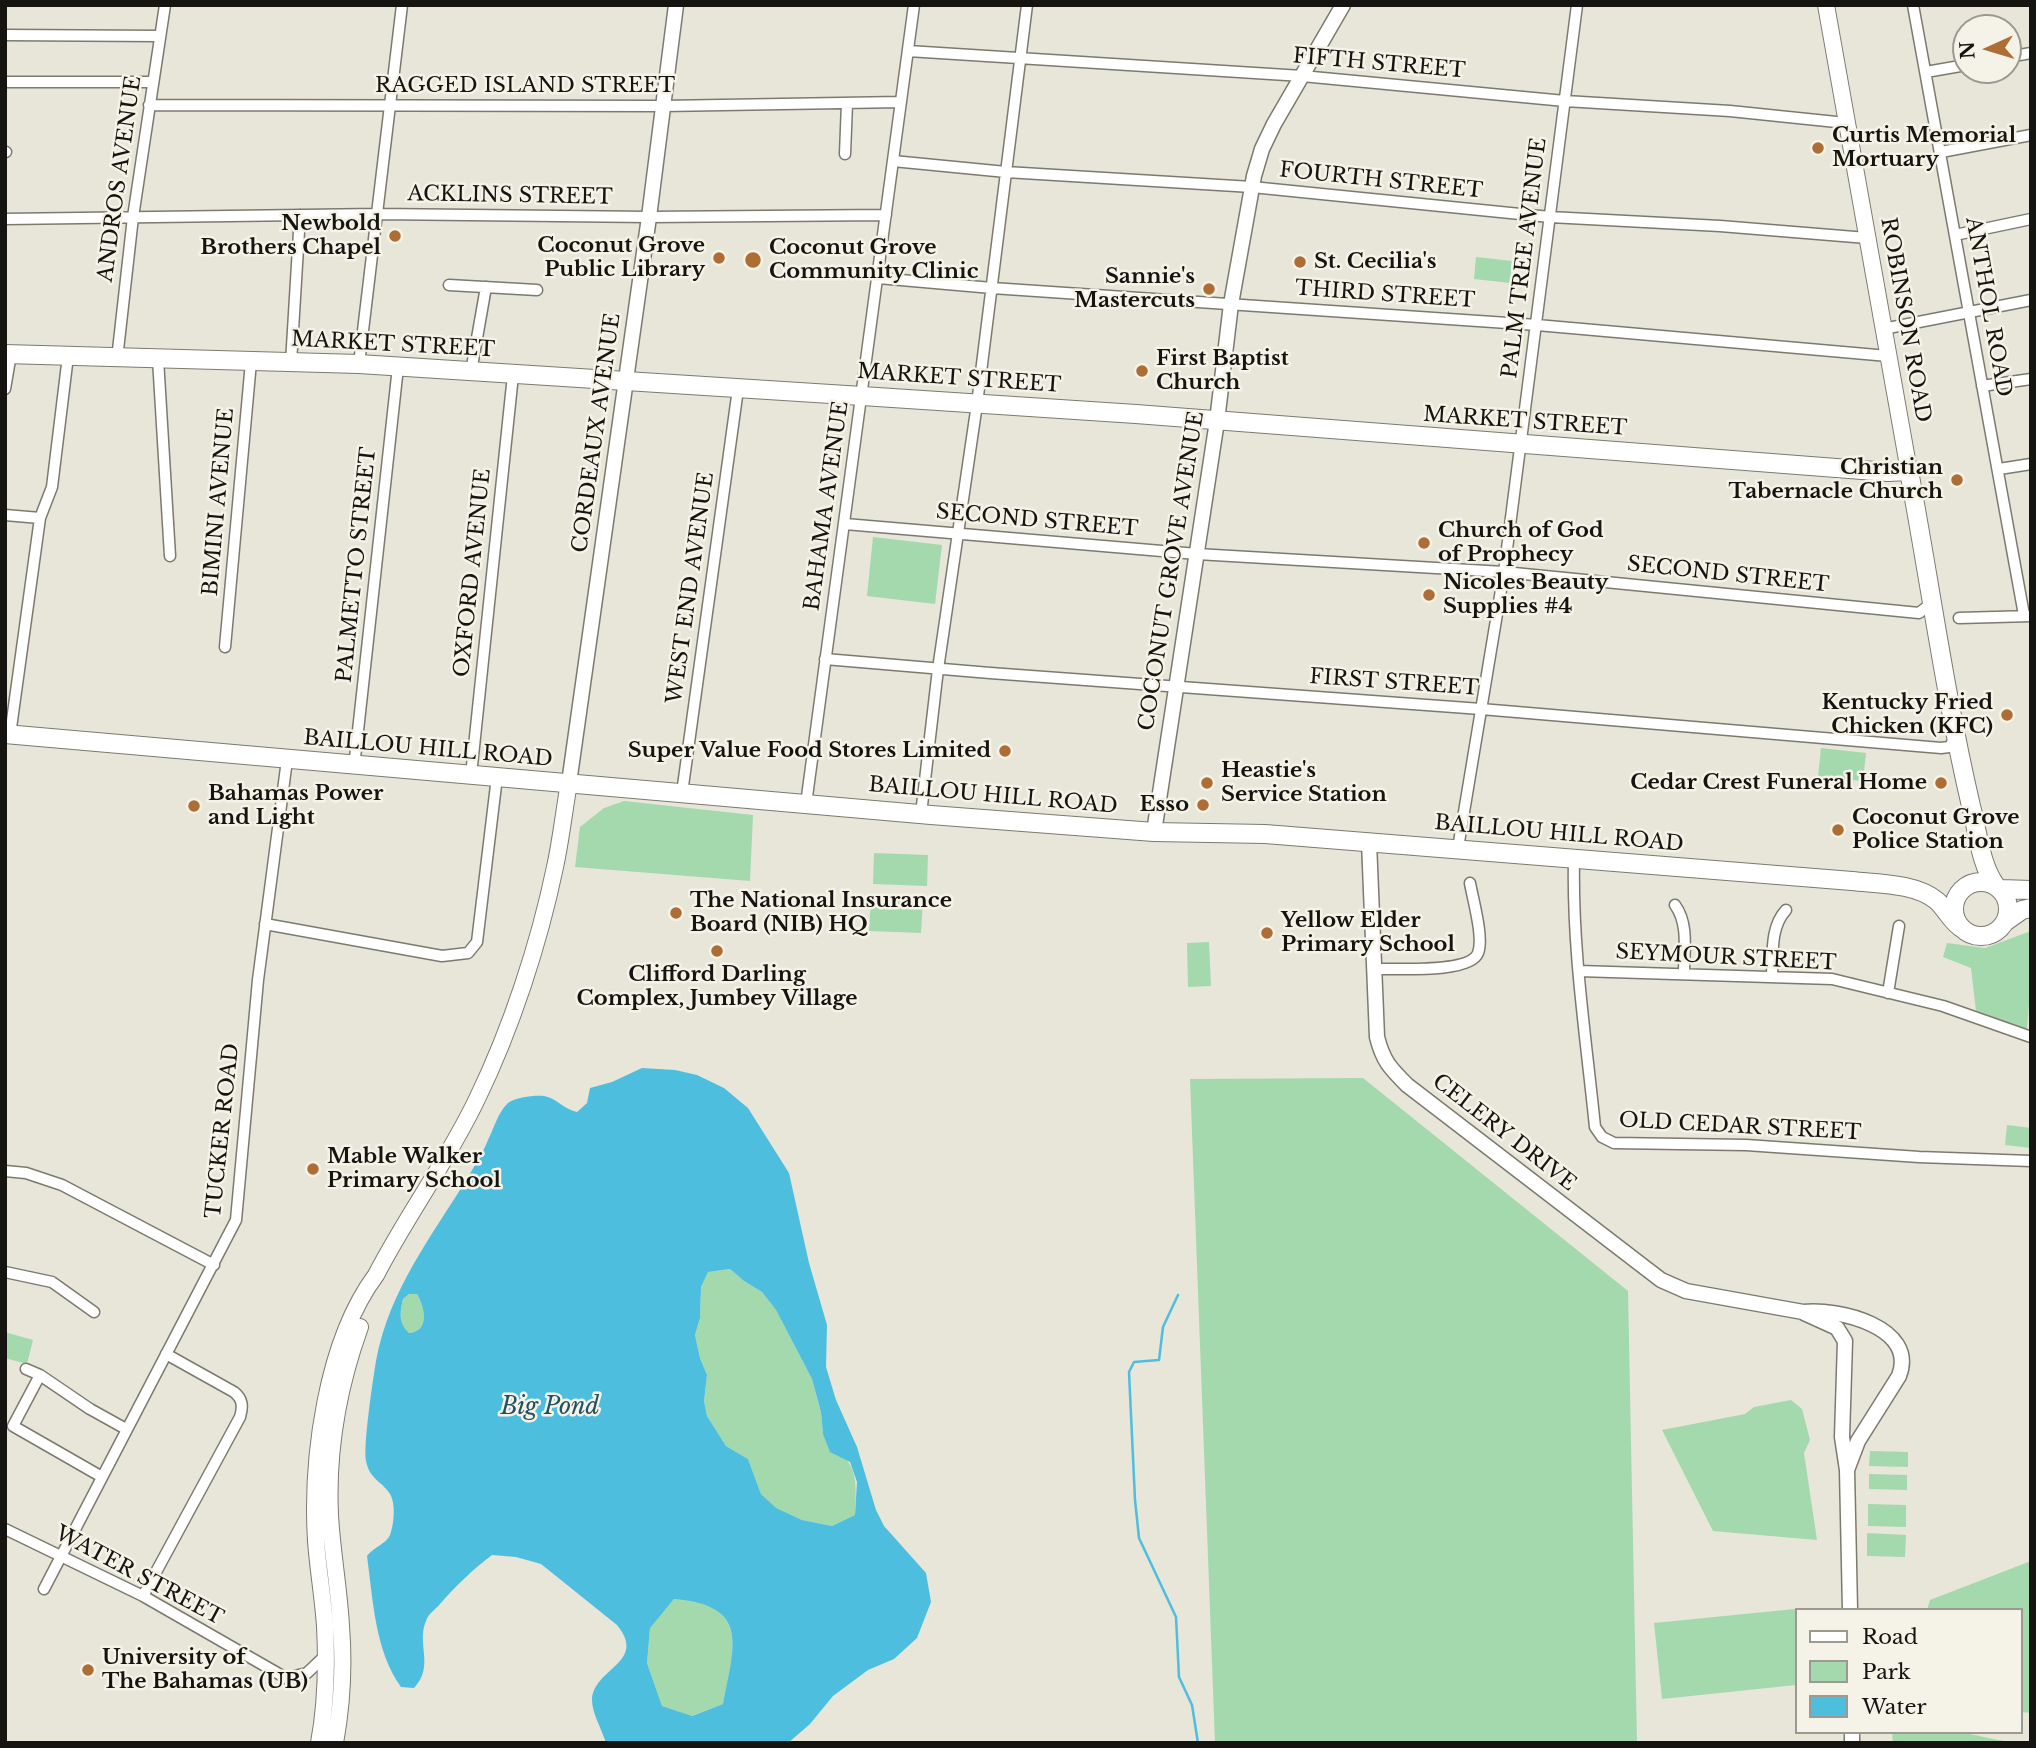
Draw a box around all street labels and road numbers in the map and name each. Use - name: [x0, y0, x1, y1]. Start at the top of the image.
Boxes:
- street label: FIFTH STREET: [1292, 44, 1466, 84]
- street label: RAGGED ISLAND STREET: [375, 73, 675, 99]
- street label: ANDROS AVENUE: [93, 74, 147, 284]
- street label: PALM TREE AVENUE: [1498, 136, 1552, 380]
- street label: FOURTH STREET: [1278, 158, 1484, 204]
- street label: ACKLINS STREET: [407, 182, 613, 210]
- street label: ANTHOL ROAD: [1960, 215, 2016, 399]
- street label: ROBINSON ROAD: [1875, 216, 1935, 424]
- street label: THIRD STREET: [1294, 276, 1476, 314]
- street label: CORDEAUX AVENUE: [568, 312, 626, 554]
- street label: MARKET STREET: [290, 327, 496, 363]
- street label: MARKET STREET: [856, 359, 1062, 399]
- street label: BAHAMA AVENUE: [800, 400, 854, 612]
- street label: MARKET STREET: [1422, 402, 1628, 442]
- street label: BIMINI AVENUE: [198, 407, 240, 597]
- street label: COCONUT GROVE AVENUE: [1134, 409, 1210, 733]
- street label: PALMETTO STREET: [332, 446, 382, 684]
- street label: OXFORD AVENUE: [450, 467, 496, 679]
- street label: WEST END AVENUE: [662, 471, 720, 705]
- street label: SECOND STREET: [935, 500, 1139, 542]
- street label: SECOND STREET: [1626, 552, 1830, 598]
- street label: FIRST STREET: [1308, 665, 1480, 701]
- street label: BAILLOU HILL ROAD: [303, 726, 553, 772]
- street label: BAILLOU HILL ROAD: [868, 773, 1118, 819]
- street label: BAILLOU HILL ROAD: [1434, 811, 1684, 857]
- street label: SEYMOUR STREET: [1615, 940, 1837, 976]
- street label: TUCKER ROAD: [201, 1042, 245, 1220]
- street label: CELERY DRIVE: [1427, 1069, 1581, 1197]
- street label: OLD CEDAR STREET: [1618, 1108, 1862, 1146]
- street label: WATER STREET: [51, 1521, 227, 1631]

